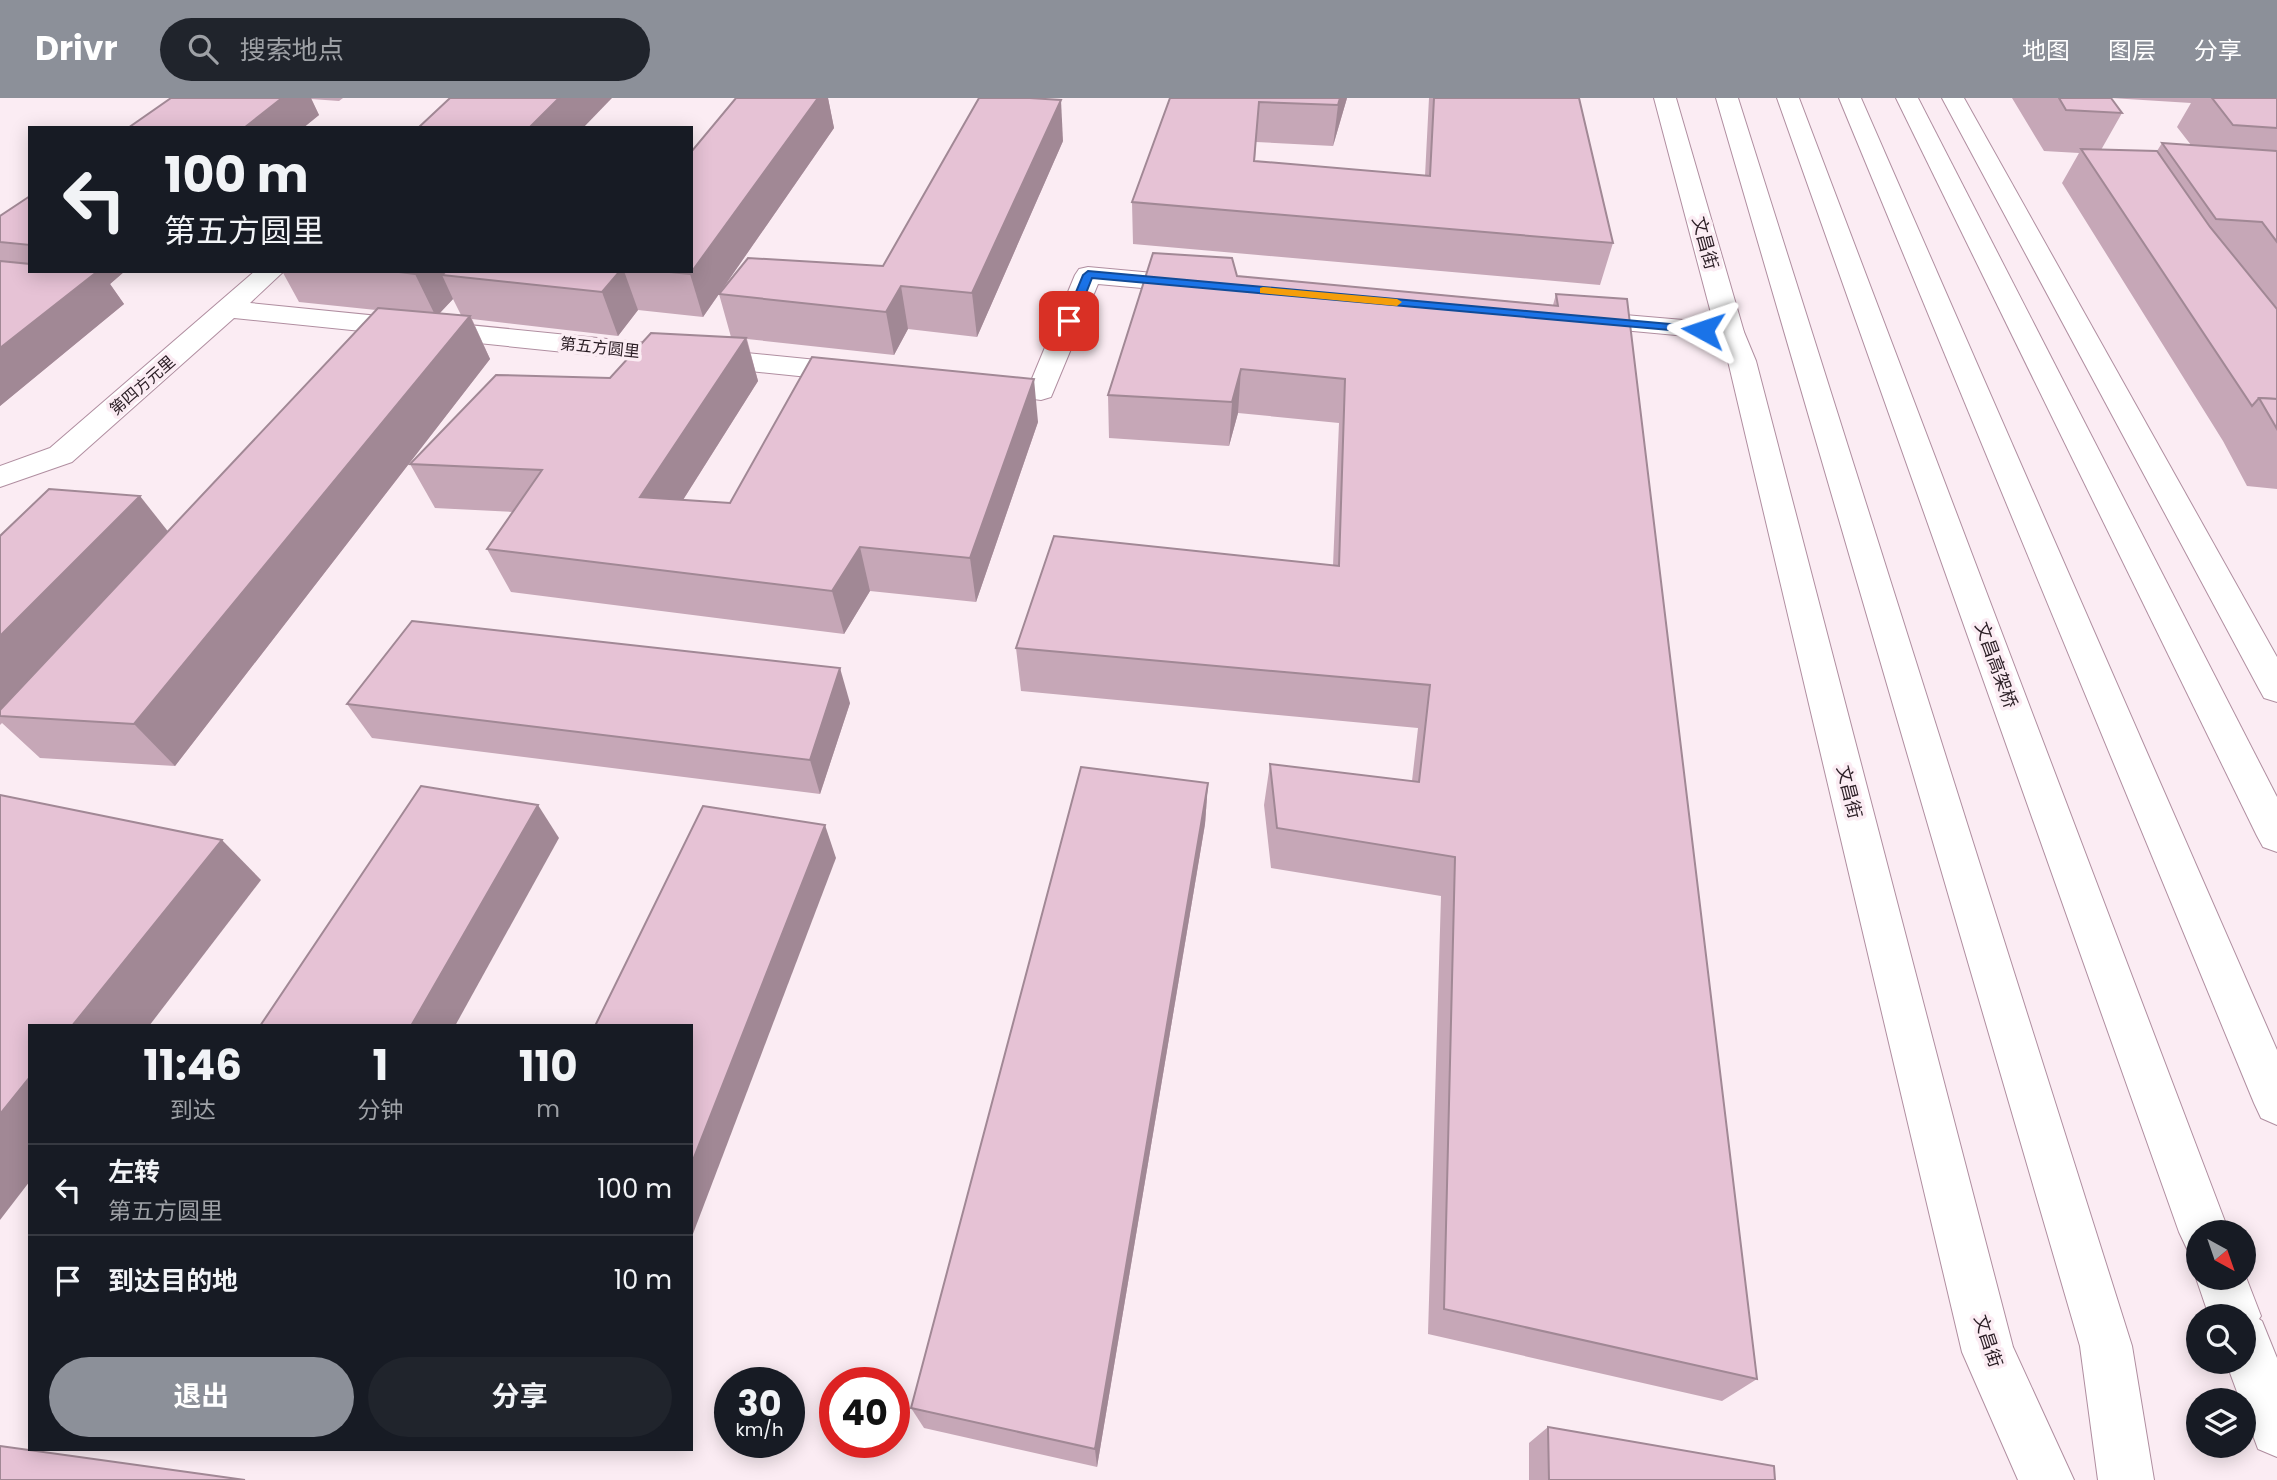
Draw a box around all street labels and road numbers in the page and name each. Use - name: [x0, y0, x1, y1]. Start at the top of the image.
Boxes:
- street label: 文昌街: [1686, 214, 1725, 272]
- street label: 第五方圆里: [559, 332, 641, 363]
- street label: 第四方元里: [105, 350, 180, 420]
- street label: 文昌高架桥: [1969, 618, 2024, 711]
- street label: 文昌街: [1831, 763, 1868, 821]
- street label: 文昌街: [1968, 1311, 2009, 1370]

